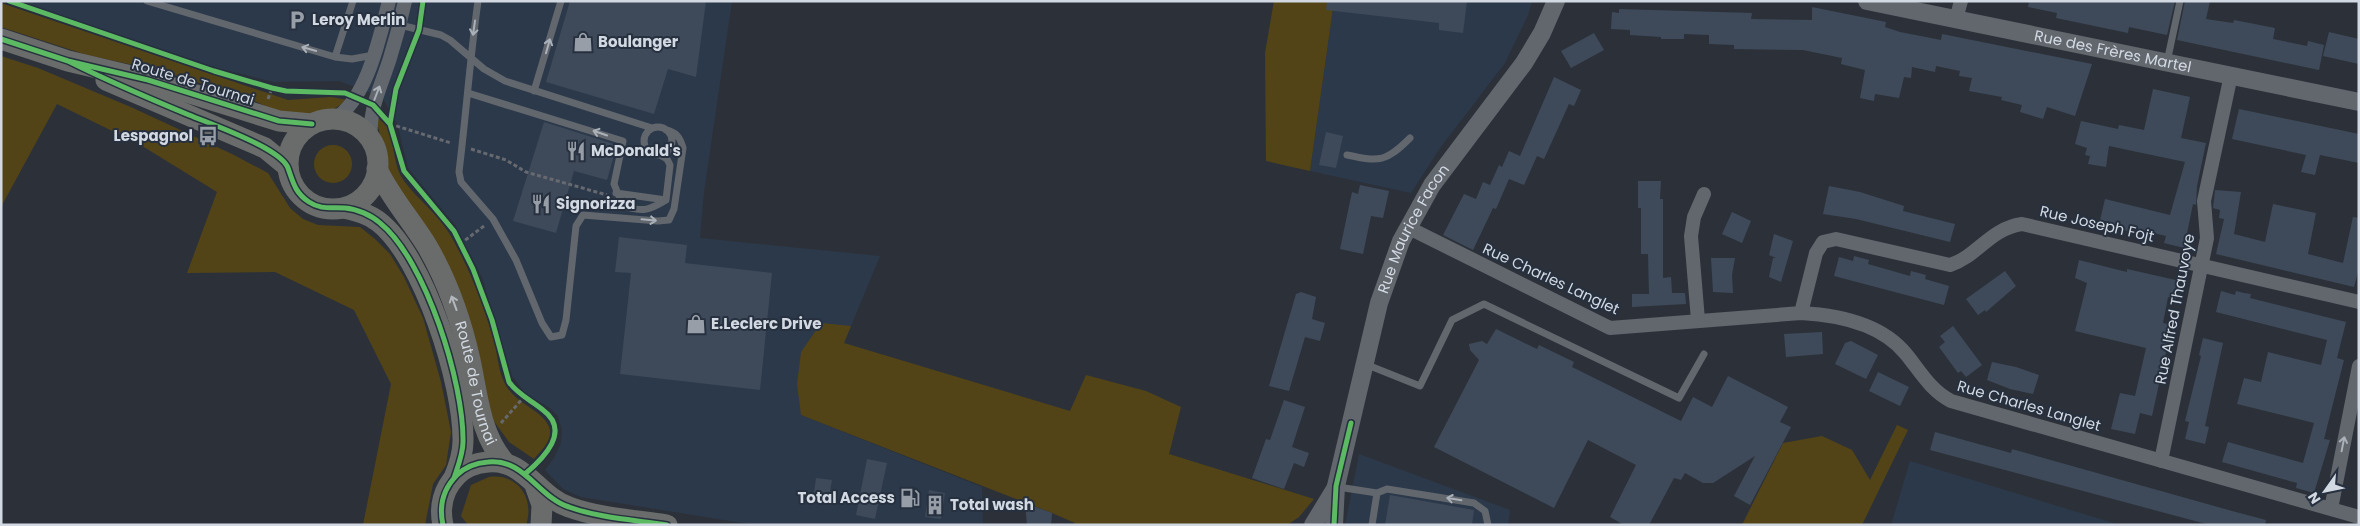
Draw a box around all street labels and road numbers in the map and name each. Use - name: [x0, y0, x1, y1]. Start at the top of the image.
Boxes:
- street label: Rue des Frères Martel: [2033, 25, 2193, 77]
- street label: Route de Tournai: [129, 53, 257, 110]
- street label: Rue Maurice Facon: [1372, 160, 1454, 296]
- street label: Rue Joseph Fojt: [2038, 200, 2156, 247]
- street label: Rue Alfred Thauvoye: [2150, 232, 2199, 386]
- street label: Rue Charles Langlet: [1479, 238, 1623, 319]
- street label: Route de Tournai: [450, 318, 502, 449]
- street label: Rue Charles Langlet: [1955, 375, 2103, 436]

